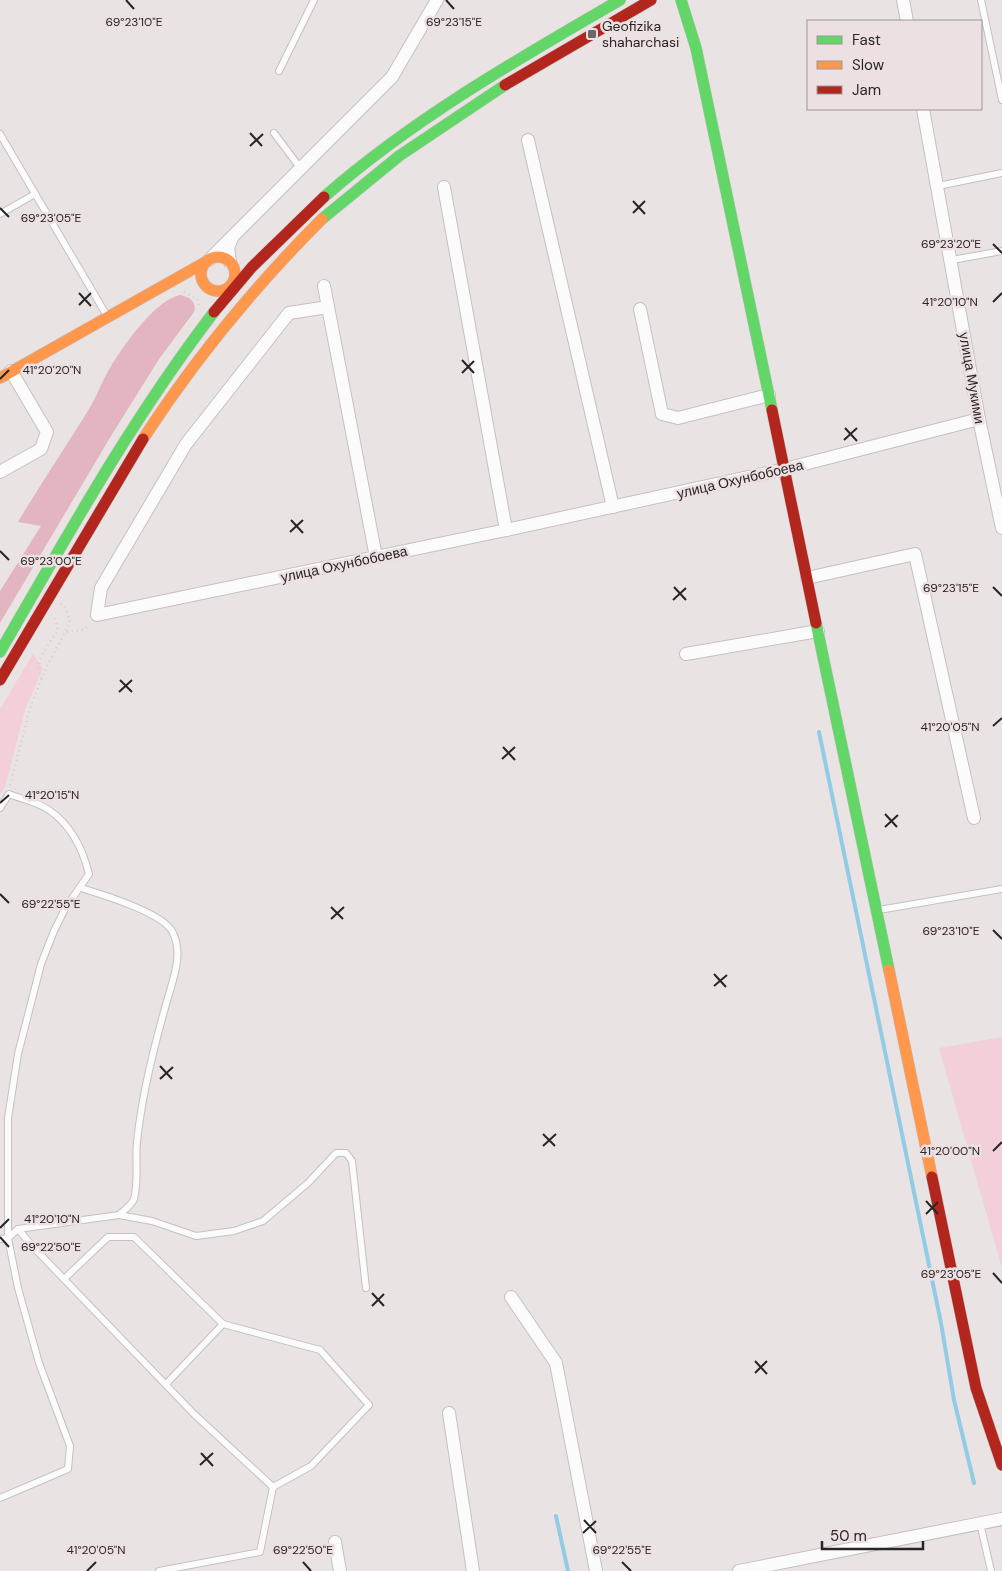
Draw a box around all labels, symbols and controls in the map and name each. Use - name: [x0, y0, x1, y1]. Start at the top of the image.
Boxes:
- text: 69°23'10"E: [105, 14, 163, 30]
- text: 69°23'15"E: [426, 14, 482, 30]
- place label: Geofizika shaharchasi: [602, 17, 679, 51]
- legend: [807, 20, 982, 110]
- marker: Geofizika shaharchasi: [586, 28, 598, 40]
- text: Fast: [852, 30, 881, 50]
- text: Slow: [852, 55, 885, 75]
- text: Jam: [852, 80, 881, 100]
- text: 69°23'05"E: [21, 210, 81, 226]
- text: 69°23'20"E: [921, 236, 981, 252]
- text: 41°20'10"N: [922, 294, 978, 310]
- street label: улица Мукими: [955, 331, 989, 425]
- text: 41°20'20"N: [23, 362, 81, 378]
- street label: улица Охунбобоева: [675, 456, 805, 502]
- street label: улица Охунбобоева: [279, 542, 409, 586]
- text: 69°23'00"E: [20, 553, 82, 569]
- text: 69°23'15"E: [923, 580, 979, 596]
- text: 41°20'05"N: [920, 719, 980, 735]
- text: 41°20'15"N: [25, 787, 79, 803]
- text: 69°22'55"E: [21, 896, 81, 912]
- text: 69°23'10"E: [922, 923, 980, 939]
- text: 41°20'00"N: [920, 1143, 980, 1159]
- text: 41°20'10"N: [24, 1211, 80, 1227]
- text: 69°22'50"E: [21, 1239, 81, 1255]
- text: 69°23'05"E: [921, 1266, 981, 1282]
- scale bar: [822, 1518, 923, 1550]
- text: 50 m: [830, 1526, 867, 1546]
- text: 41°20'05"N: [66, 1542, 126, 1558]
- text: 69°22'50"E: [273, 1542, 333, 1558]
- text: 69°22'55"E: [592, 1542, 652, 1558]

